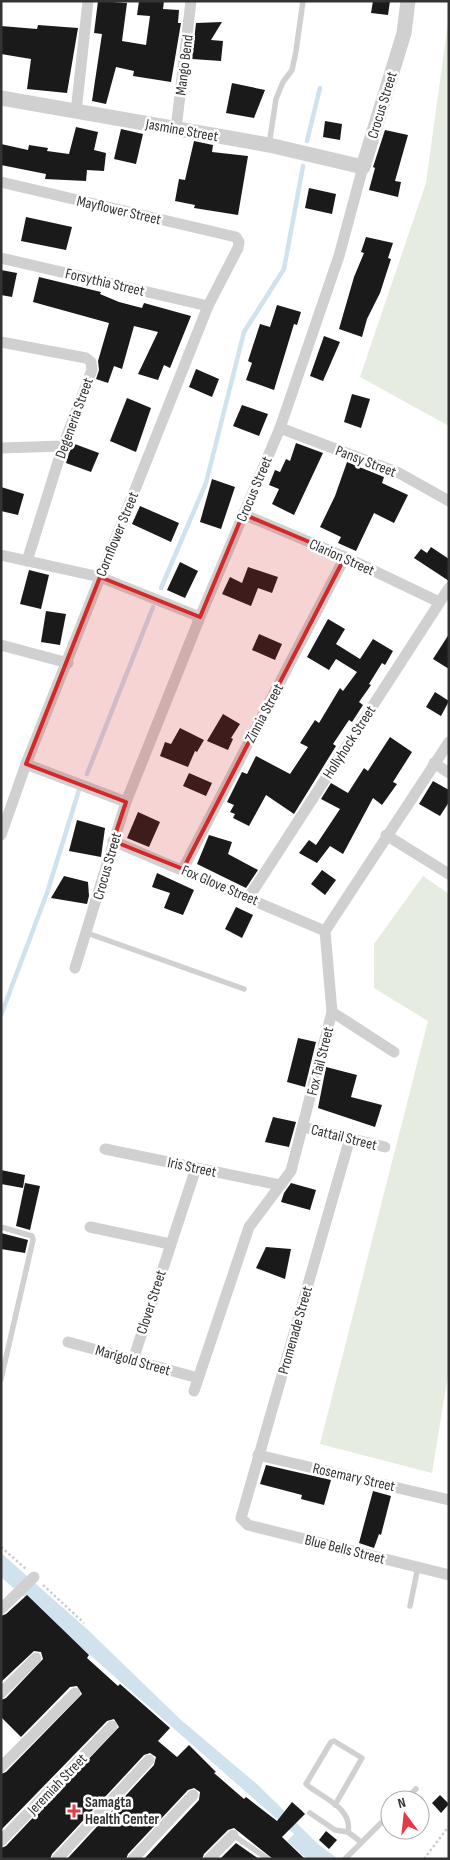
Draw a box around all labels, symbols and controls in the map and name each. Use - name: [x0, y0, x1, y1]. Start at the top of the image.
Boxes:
- street label: Mango Bend: [171, 34, 198, 97]
- street label: Crocus Street: [363, 69, 402, 141]
- street label: Jasmine Street: [143, 115, 220, 146]
- street label: Mayflower Street: [75, 192, 163, 230]
- street label: Forsythia Street: [63, 264, 147, 301]
- street label: Degeneria Street: [51, 375, 98, 461]
- street label: Pansy Street: [333, 441, 399, 482]
- street label: Crocus Street: [232, 453, 277, 525]
- street label: Cornflower Street: [92, 489, 143, 579]
- street label: Clarion Street: [306, 535, 378, 580]
- street label: Zinnia Street: [241, 680, 288, 746]
- street label: Hollyhock Street: [319, 702, 380, 783]
- street label: Crocus Street: [89, 830, 126, 902]
- street label: Fox Glove Street: [178, 861, 262, 910]
- street label: Fox Tail Street: [303, 1024, 338, 1097]
- street label: Cattail Street: [309, 1120, 379, 1155]
- street label: Iris Street: [166, 1153, 219, 1182]
- street label: Clover Street: [132, 1267, 171, 1337]
- street label: Promenade Street: [274, 1283, 317, 1376]
- street label: Marigold Street: [93, 1341, 173, 1380]
- street label: Rosemary Street: [311, 1459, 397, 1496]
- street label: Blue Bells Street: [303, 1530, 387, 1569]
- street label: Jeremiah Street: [23, 1749, 92, 1820]
- north arrow: [380, 1790, 430, 1840]
- place label: Samagta Health Center: [85, 1793, 160, 1829]
- text: N: [396, 1794, 408, 1812]
- marker: Samagta Health Center: [67, 1804, 81, 1818]

